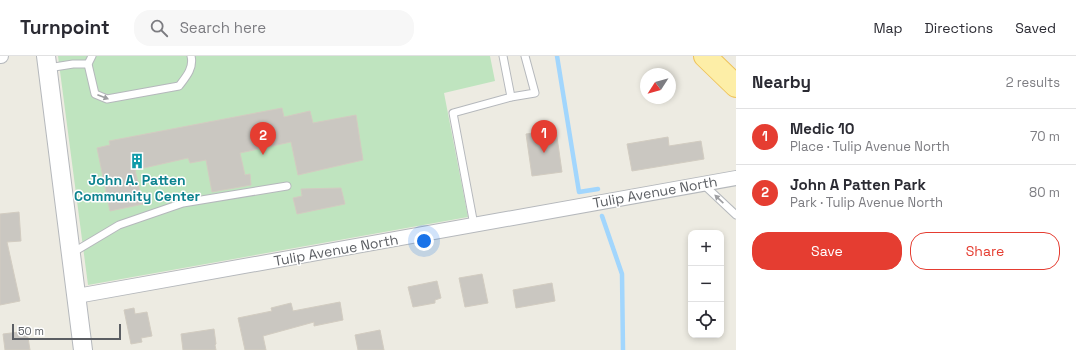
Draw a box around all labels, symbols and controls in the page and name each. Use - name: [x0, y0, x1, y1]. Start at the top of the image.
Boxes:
- search box: [134, 10, 414, 46]
- text: Turnpoint: [20, 15, 110, 40]
- icon: search: [148, 17, 170, 39]
- text: Search here: [180, 18, 266, 37]
- text: Map: [873, 19, 903, 37]
- text: Directions: [925, 19, 993, 37]
- text: Saved: [1015, 19, 1056, 37]
- north arrow: [640, 68, 676, 104]
- text: Nearby: [752, 71, 811, 93]
- text: 2 results: [1006, 74, 1060, 91]
- one-way arrow: [97, 94, 109, 100]
- text: Medic 10: [790, 119, 855, 138]
- pin: 1: [531, 120, 557, 153]
- pin: 2: [250, 122, 276, 155]
- text: 1: [762, 128, 768, 145]
- text: 70 m: [1030, 128, 1060, 145]
- text: Place · Tulip Avenue North: [790, 138, 950, 155]
- building icon: John A. Patten Community Center: [128, 152, 146, 170]
- place label: John A. Patten Community Center: [74, 171, 201, 205]
- street label: Tulip Avenue North: [591, 172, 719, 212]
- text: John A Patten Park: [790, 175, 926, 194]
- text: 2: [761, 184, 769, 201]
- text: 80 m: [1029, 184, 1060, 201]
- text: Park · Tulip Avenue North: [790, 194, 943, 211]
- one-way arrow: [714, 195, 724, 204]
- street label: Tulip Avenue North: [272, 230, 400, 270]
- map controls: [688, 230, 724, 338]
- button: +: [688, 230, 724, 266]
- your location: [414, 231, 434, 251]
- button: Save: [752, 232, 902, 270]
- button: Share: [910, 232, 1060, 270]
- button: −: [688, 266, 724, 302]
- button: locate: [688, 302, 724, 338]
- scale bar: [12, 322, 121, 341]
- text: 50 m: [18, 324, 44, 338]

